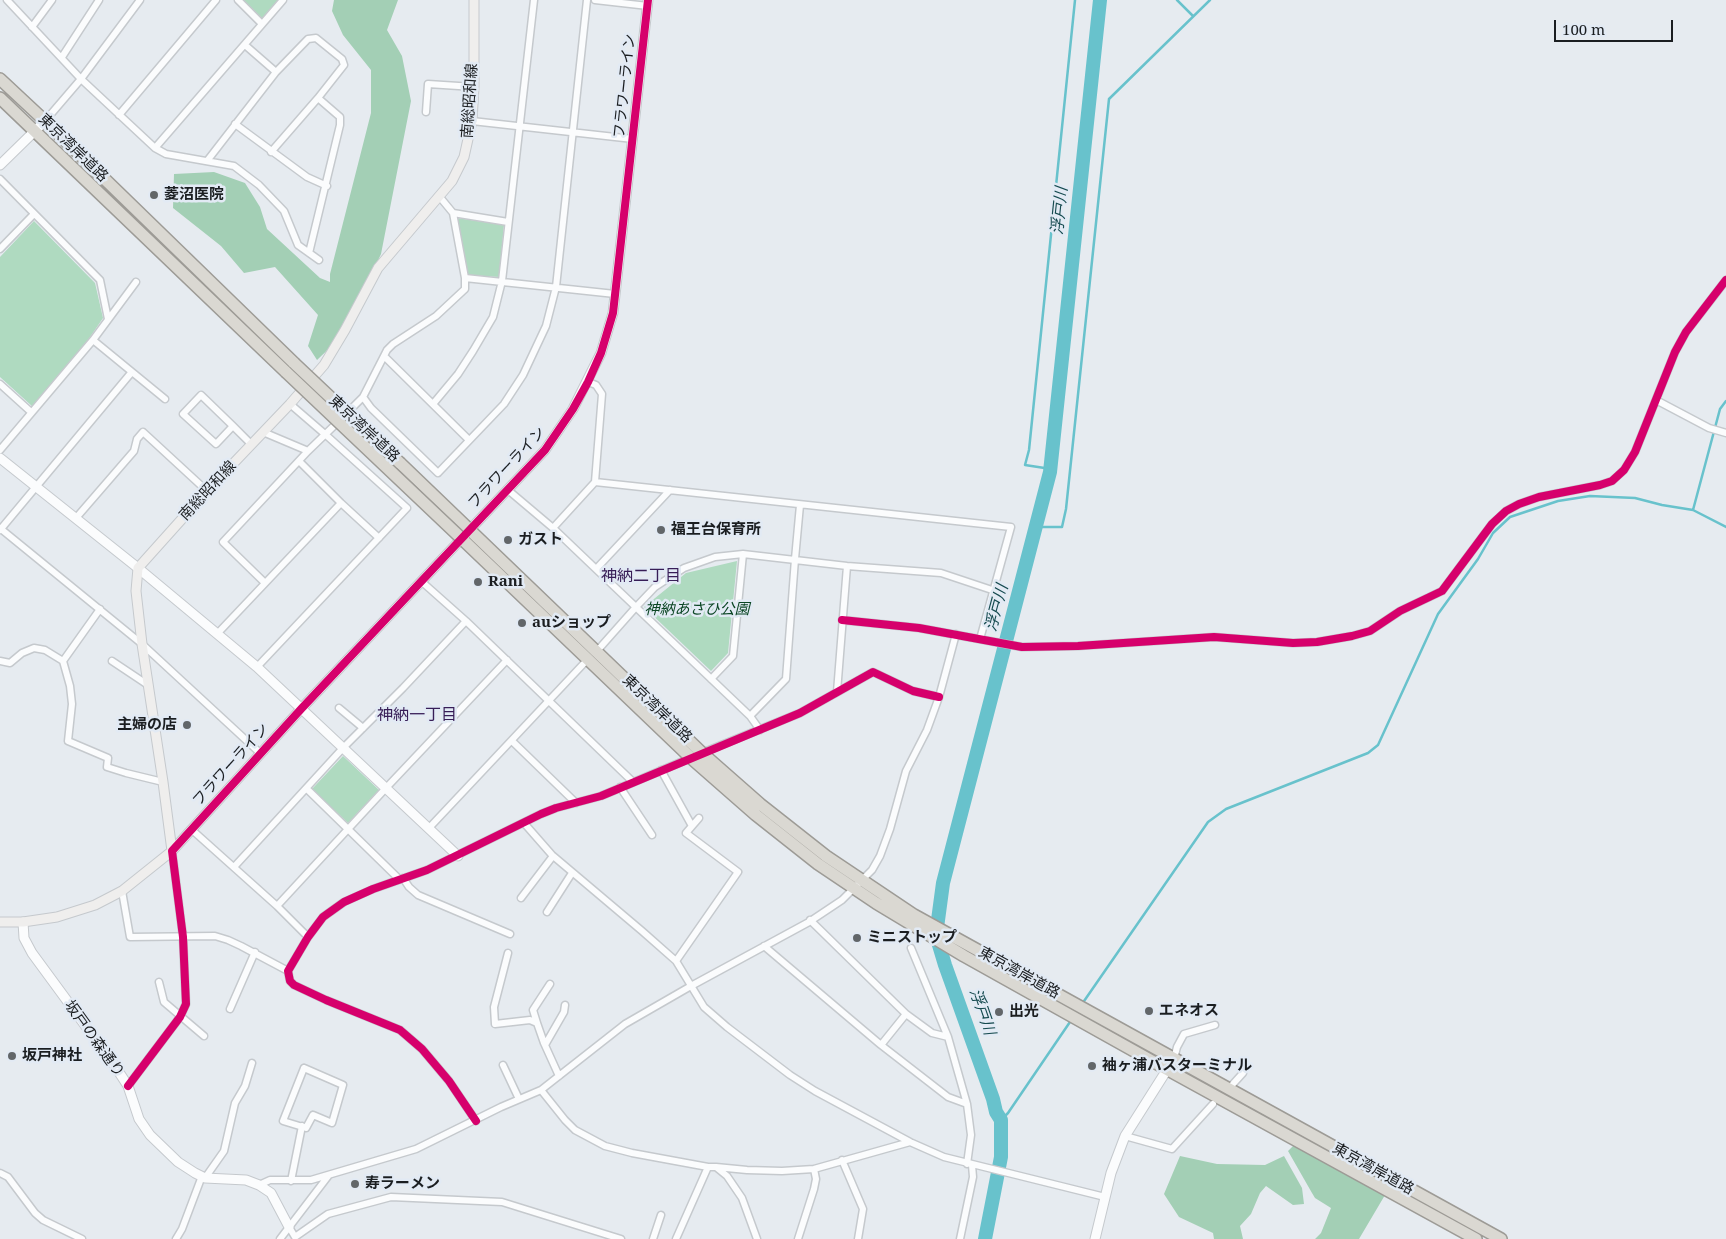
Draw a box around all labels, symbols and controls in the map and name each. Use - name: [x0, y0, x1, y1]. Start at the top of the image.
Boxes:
- scale bar: [1556, 10, 1675, 42]
- text: 100 m: [1562, 19, 1605, 39]
- street label: フラワーライン: [611, 33, 639, 139]
- street label: 南総昭和線: [458, 63, 482, 139]
- street label: 東京湾岸道路: [34, 110, 112, 186]
- place label: 菱沼医院: [164, 186, 224, 204]
- water label: 浮戸川: [1048, 186, 1072, 236]
- marker: 菱沼医院: [148, 189, 160, 201]
- street label: 東京湾岸道路: [325, 392, 403, 466]
- street label: フラワーライン: [465, 423, 549, 513]
- street label: 南総昭和線: [176, 457, 240, 525]
- place label: 福王台保育所: [671, 521, 761, 539]
- marker: 福王台保育所: [655, 524, 667, 536]
- place label: ガスト: [518, 531, 563, 549]
- marker: ガスト: [502, 534, 514, 546]
- district label: 神納二丁目: [601, 566, 681, 586]
- place label: Rani: [488, 573, 523, 591]
- marker: Rani: [472, 576, 484, 588]
- water label: 浮戸川: [982, 582, 1012, 634]
- park label: 神納あさひ公園: [645, 601, 749, 619]
- place label: auショップ: [532, 614, 611, 632]
- marker: auショップ: [516, 617, 528, 629]
- street label: 東京湾岸道路: [618, 671, 696, 747]
- district label: 神納一丁目: [377, 705, 457, 725]
- place label: 主婦の店: [117, 716, 177, 734]
- marker: 主婦の店: [181, 719, 193, 731]
- street label: フラワーライン: [189, 720, 273, 810]
- place label: ミニストップ: [867, 929, 957, 947]
- marker: ミニストップ: [851, 932, 863, 944]
- street label: 東京湾岸道路: [975, 943, 1063, 1003]
- water label: 浮戸川: [965, 986, 999, 1038]
- street label: 坂戸の森通り: [60, 997, 128, 1081]
- place label: エネオス: [1159, 1002, 1219, 1020]
- place label: 出光: [1009, 1003, 1039, 1021]
- marker: エネオス: [1143, 1005, 1155, 1017]
- marker: 出光: [993, 1006, 1005, 1018]
- place label: 坂戸神社: [22, 1047, 82, 1065]
- marker: 坂戸神社: [6, 1050, 18, 1062]
- place label: 袖ヶ浦バスターミナル: [1102, 1057, 1252, 1075]
- marker: 袖ヶ浦バスターミナル: [1086, 1060, 1098, 1072]
- street label: 東京湾岸道路: [1329, 1139, 1417, 1199]
- place label: 寿ラーメン: [365, 1175, 440, 1193]
- marker: 寿ラーメン: [349, 1178, 361, 1190]

